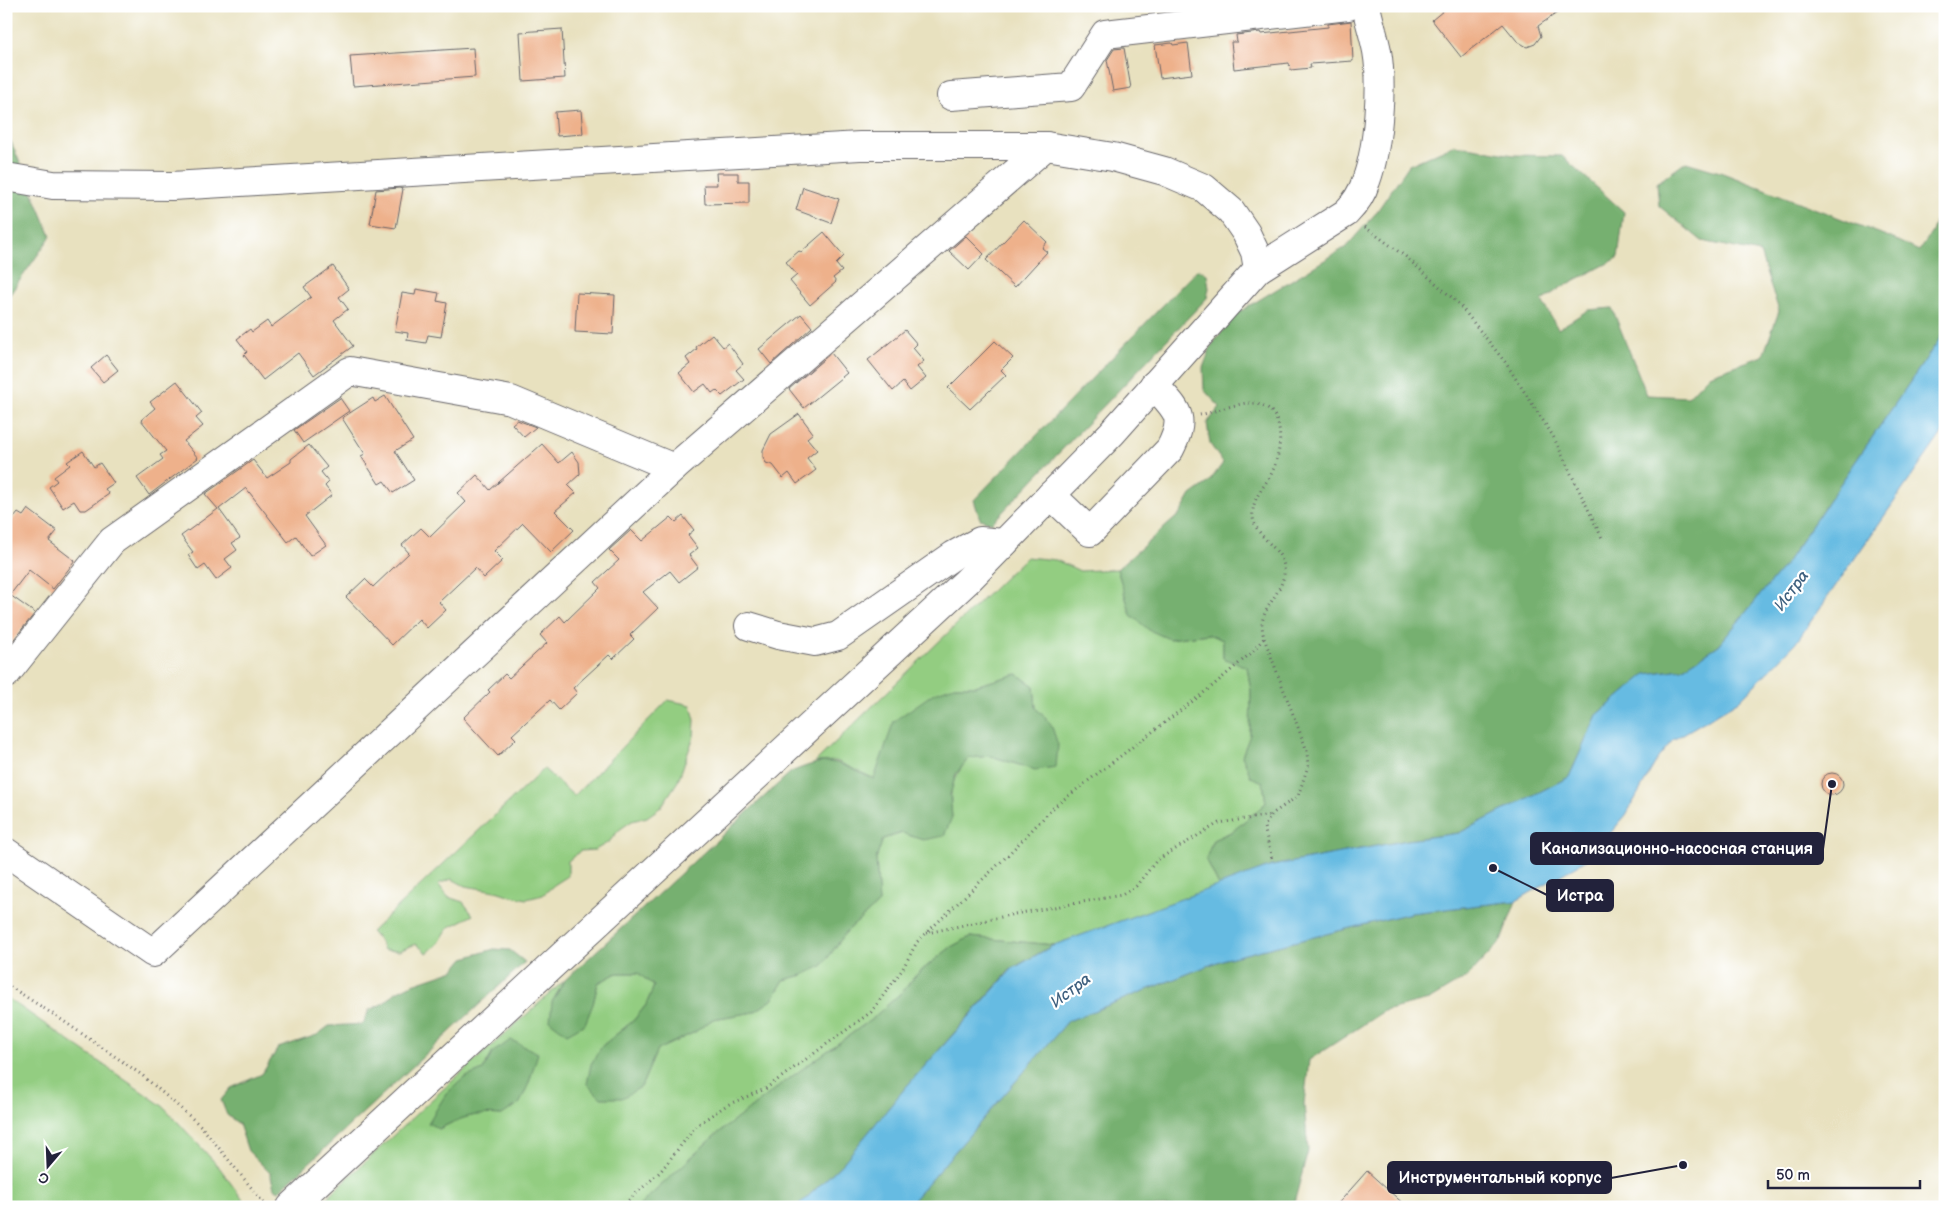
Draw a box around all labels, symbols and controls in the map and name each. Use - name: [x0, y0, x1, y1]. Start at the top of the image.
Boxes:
- water label: Истра: [1771, 567, 1813, 615]
- callout: Канализационно-насосная станция: [1531, 833, 1823, 864]
- text: Канализационно-насосная станция: [1541, 840, 1813, 859]
- callout: Истра: [1547, 880, 1613, 911]
- text: Истра: [1557, 887, 1604, 906]
- water label: Истра: [1047, 970, 1095, 1012]
- north arrow: [22, 1140, 72, 1190]
- scale bar: [1768, 1158, 1921, 1190]
- callout: Инструментальный корпус: [1388, 1162, 1611, 1193]
- text: 50 m: [1776, 1166, 1810, 1185]
- text: С: [36, 1168, 51, 1187]
- text: Инструментальный корпус: [1399, 1169, 1601, 1188]

